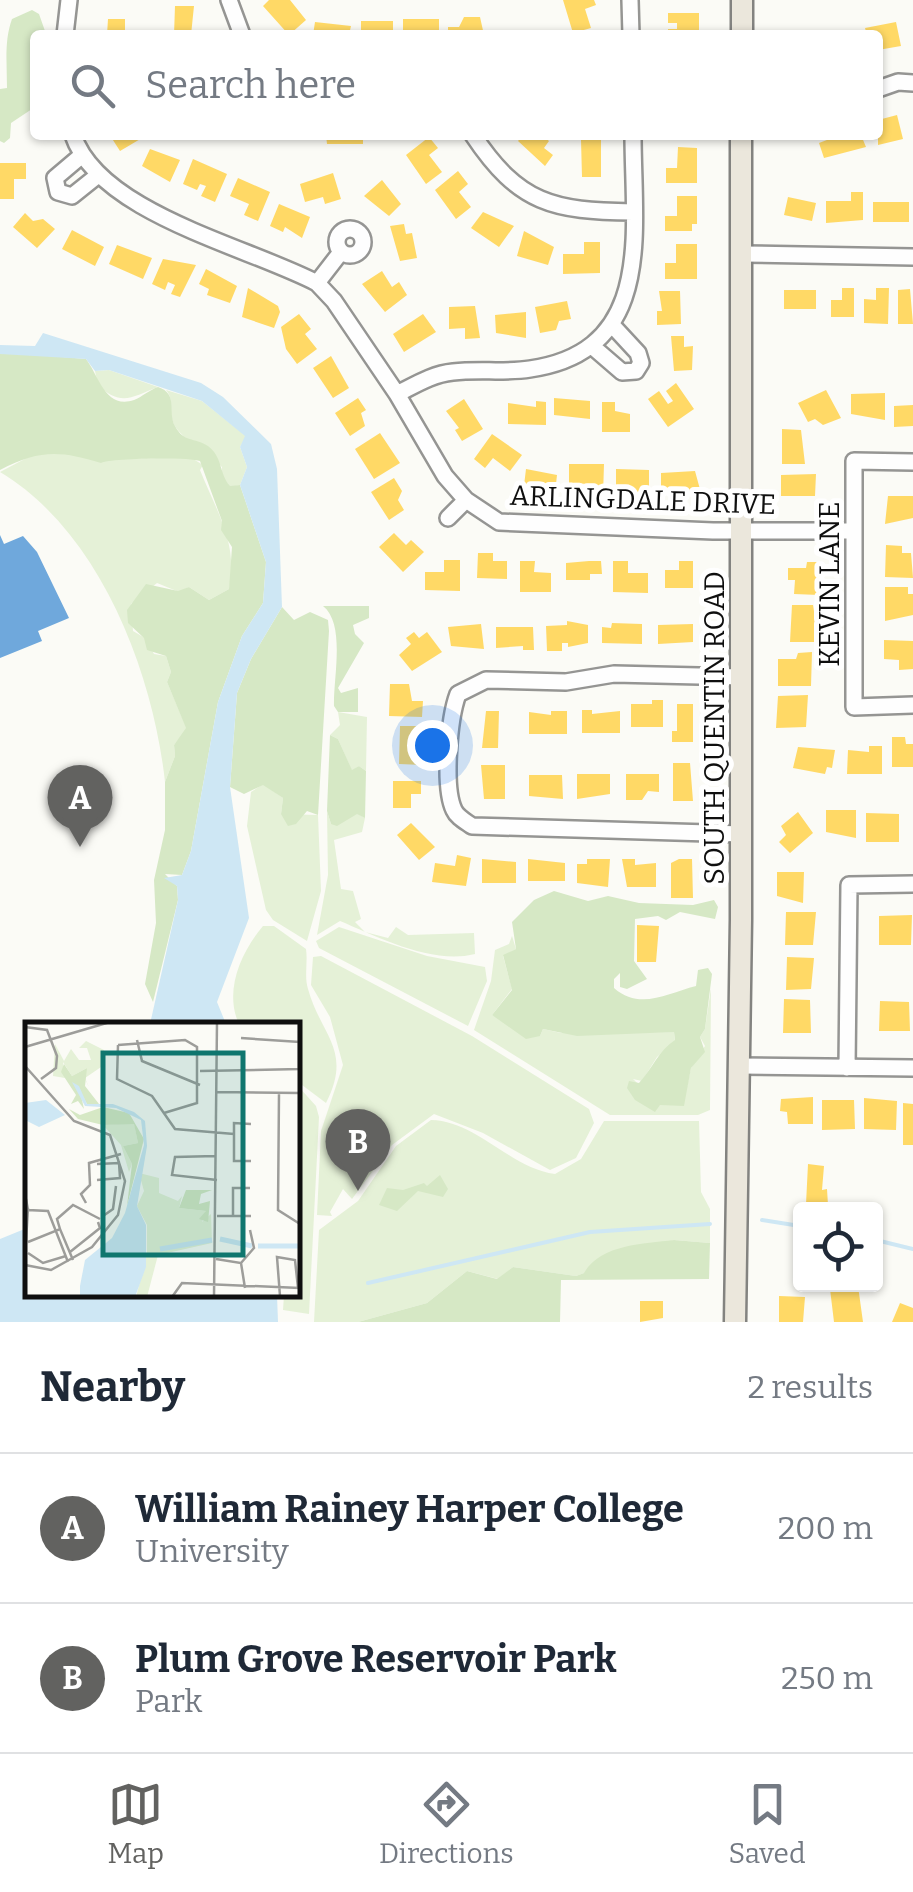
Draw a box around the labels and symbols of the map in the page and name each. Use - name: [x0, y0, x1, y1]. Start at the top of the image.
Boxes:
- street label: ARLINGDALE DRIVE: [509, 479, 777, 521]
- street label: KEVIN LANE: [813, 501, 846, 667]
- street label: SOUTH QUENTIN ROAD: [698, 571, 731, 885]
- your location: [407, 720, 458, 771]
- pin: A: [48, 764, 112, 847]
- inset map: [25, 1022, 300, 1297]
- pin: B: [326, 1108, 390, 1191]

